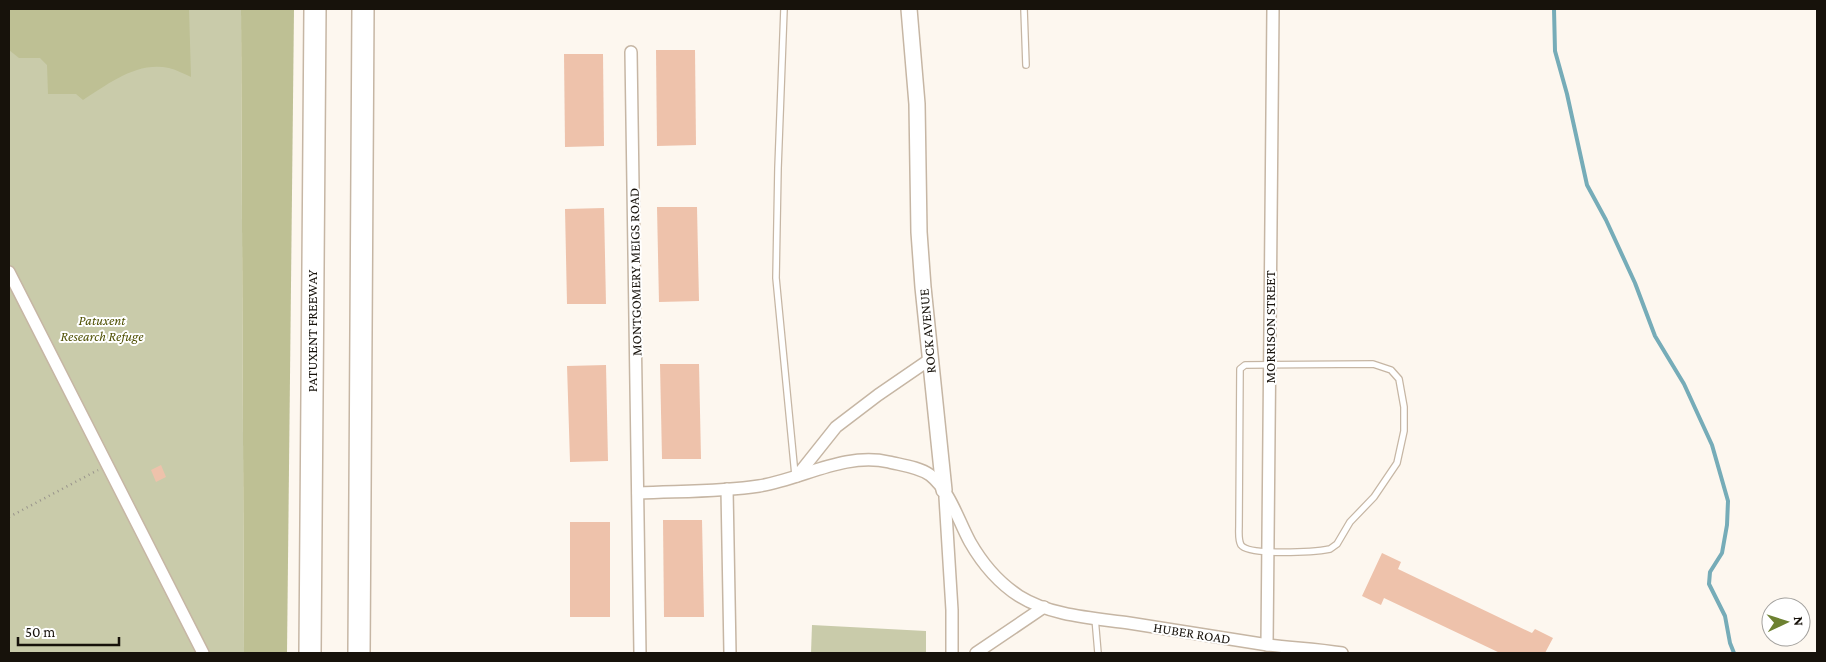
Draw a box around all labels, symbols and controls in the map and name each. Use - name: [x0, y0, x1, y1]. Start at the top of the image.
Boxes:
- street label: MONTGOMERY MEIGS ROAD: [626, 188, 644, 356]
- street label: PATUXENT FREEWAY: [304, 269, 320, 392]
- street label: MORRISON STREET: [1262, 270, 1278, 384]
- street label: ROCK AVENUE: [915, 288, 939, 374]
- park label: Patuxent Research Refuge: [61, 312, 144, 344]
- north arrow: [1761, 597, 1811, 647]
- scale bar: [18, 614, 119, 646]
- text: N: [1791, 616, 1807, 627]
- street label: HUBER ROAD: [1152, 619, 1232, 647]
- text: 50 m: [25, 624, 55, 640]

